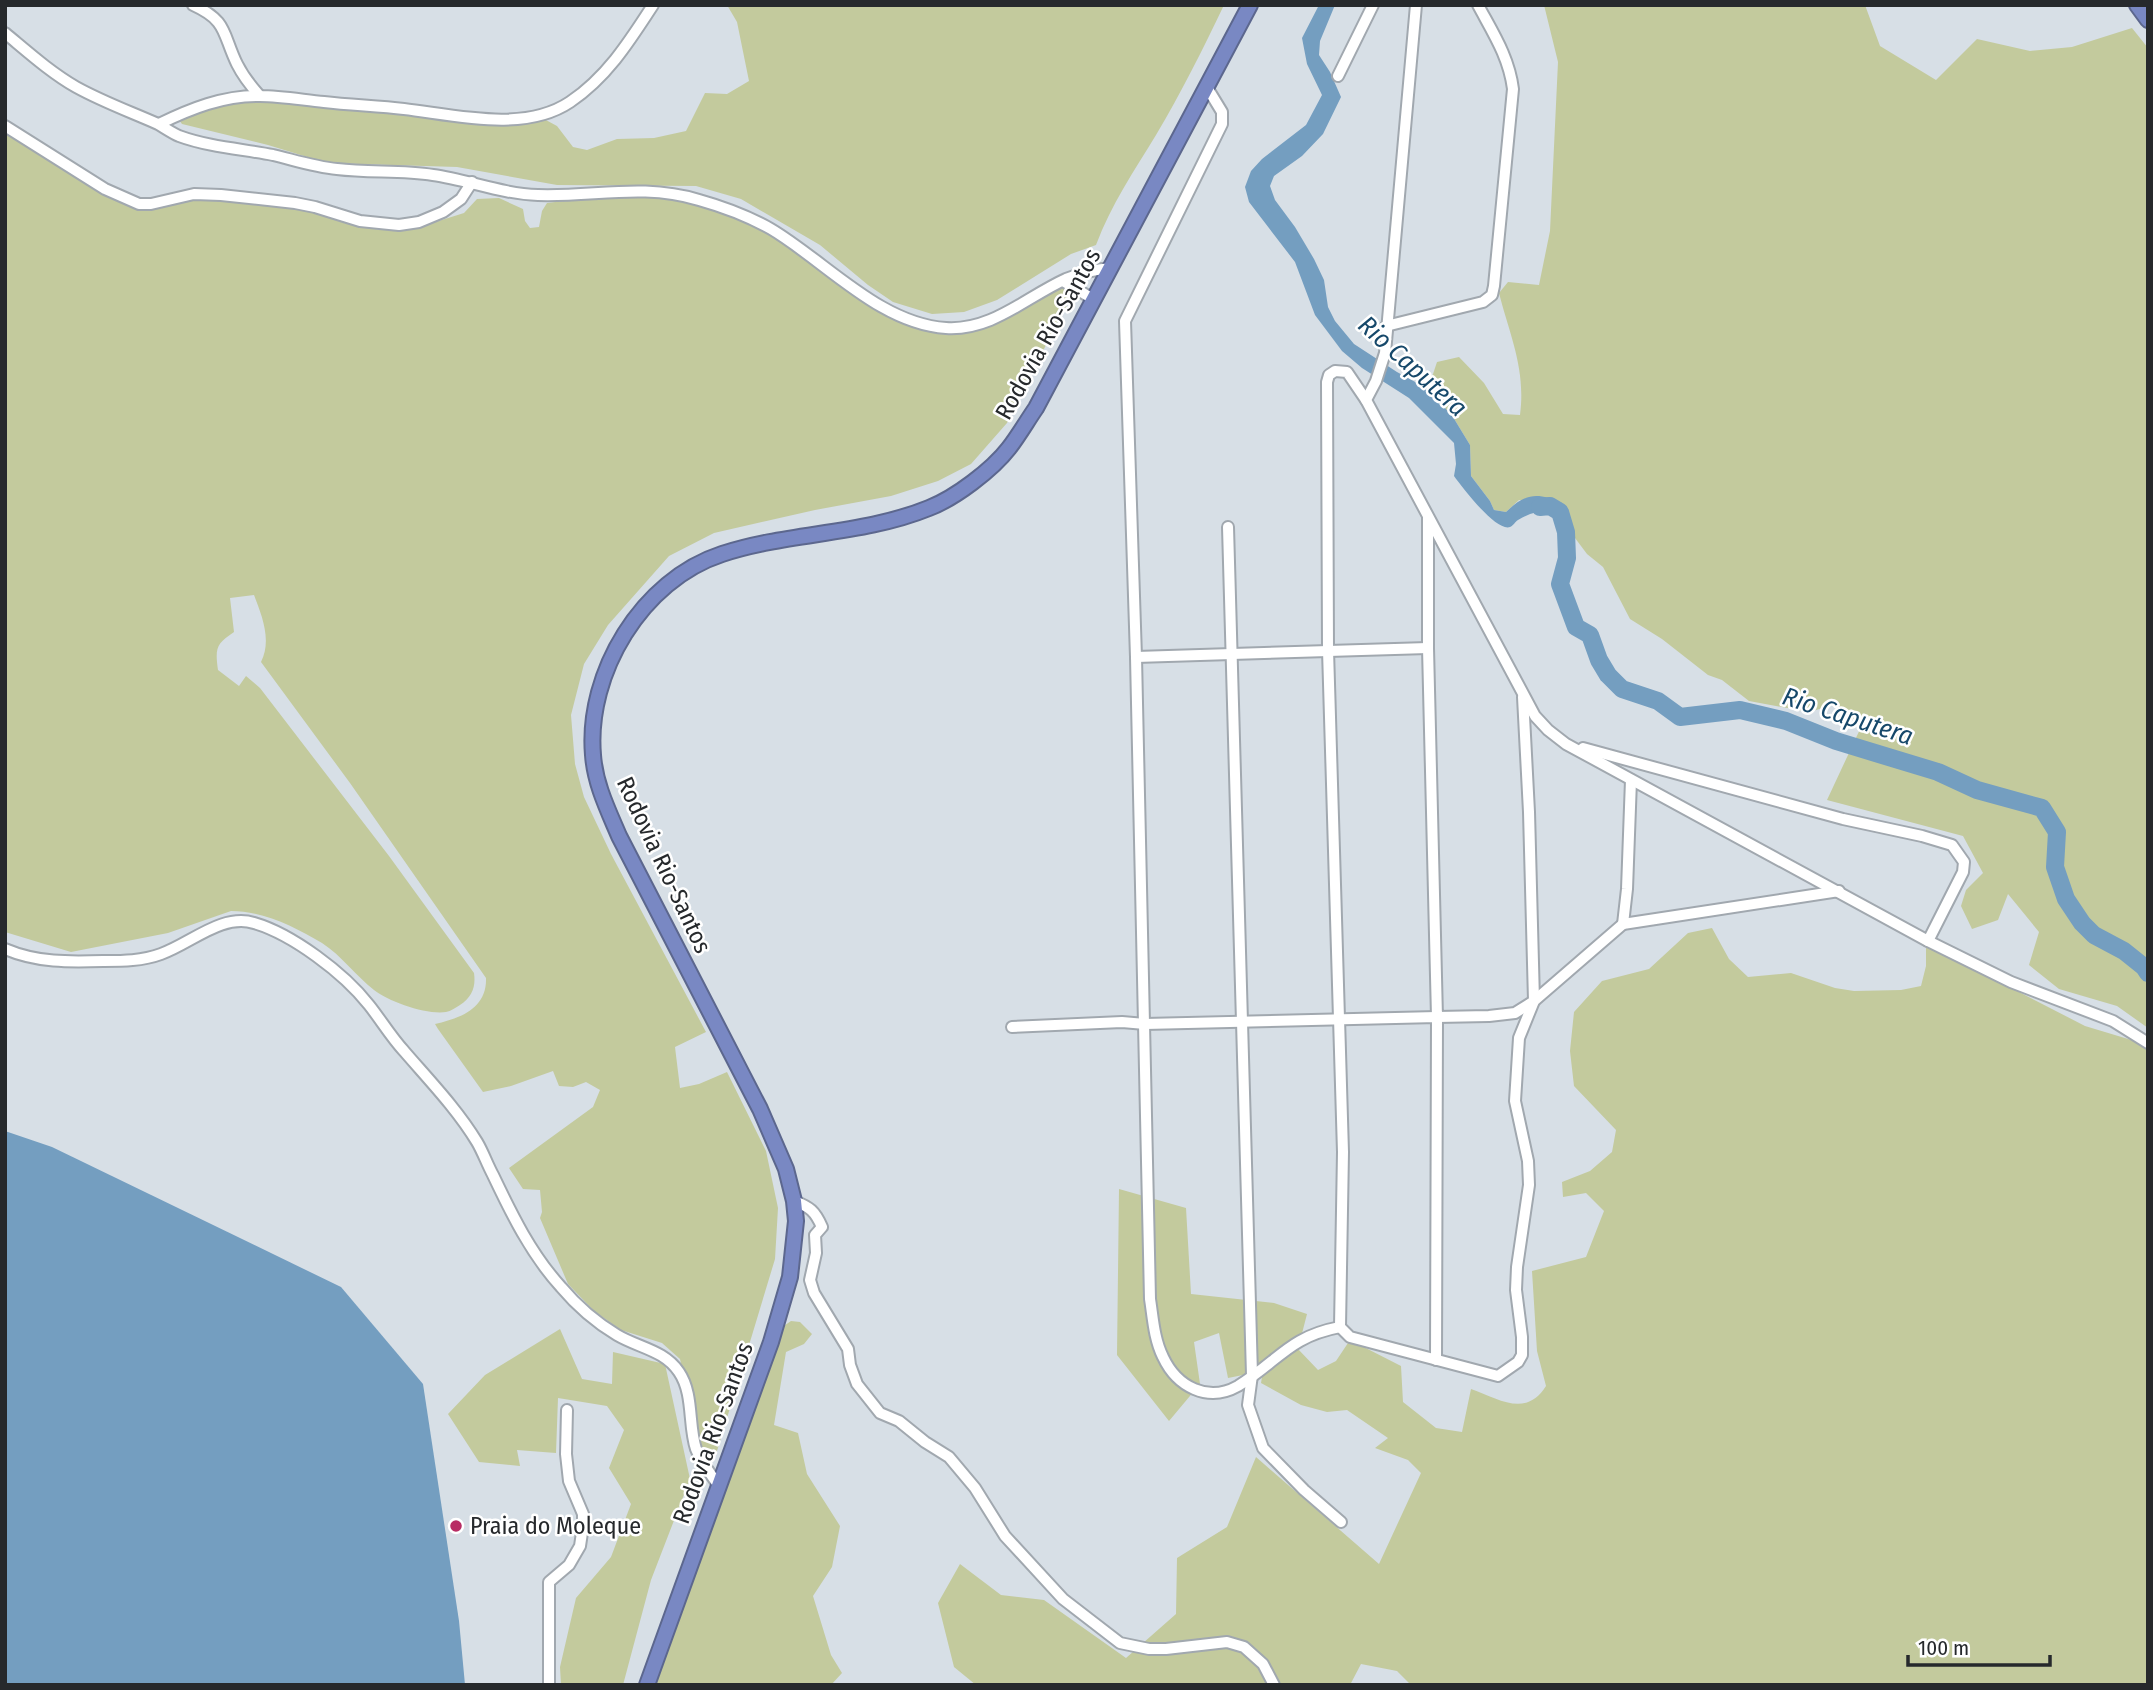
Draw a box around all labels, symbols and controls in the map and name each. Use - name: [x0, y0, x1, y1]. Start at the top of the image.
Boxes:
- street label: Rodovia Rio-Santos: [989, 244, 1107, 424]
- water label: Rio Caputera: [1352, 309, 1473, 423]
- water label: Rio Caputera: [1779, 681, 1917, 752]
- street label: Rodovia Rio-Santos: [611, 772, 717, 958]
- street label: Rodovia Rio-Santos: [667, 1338, 759, 1528]
- place label: Praia do Moleque: [470, 1512, 641, 1540]
- marker: Praia do Moleque: [448, 1518, 464, 1534]
- scale bar: [1908, 1624, 2050, 1668]
- text: 100 m: [1918, 1635, 1969, 1661]

